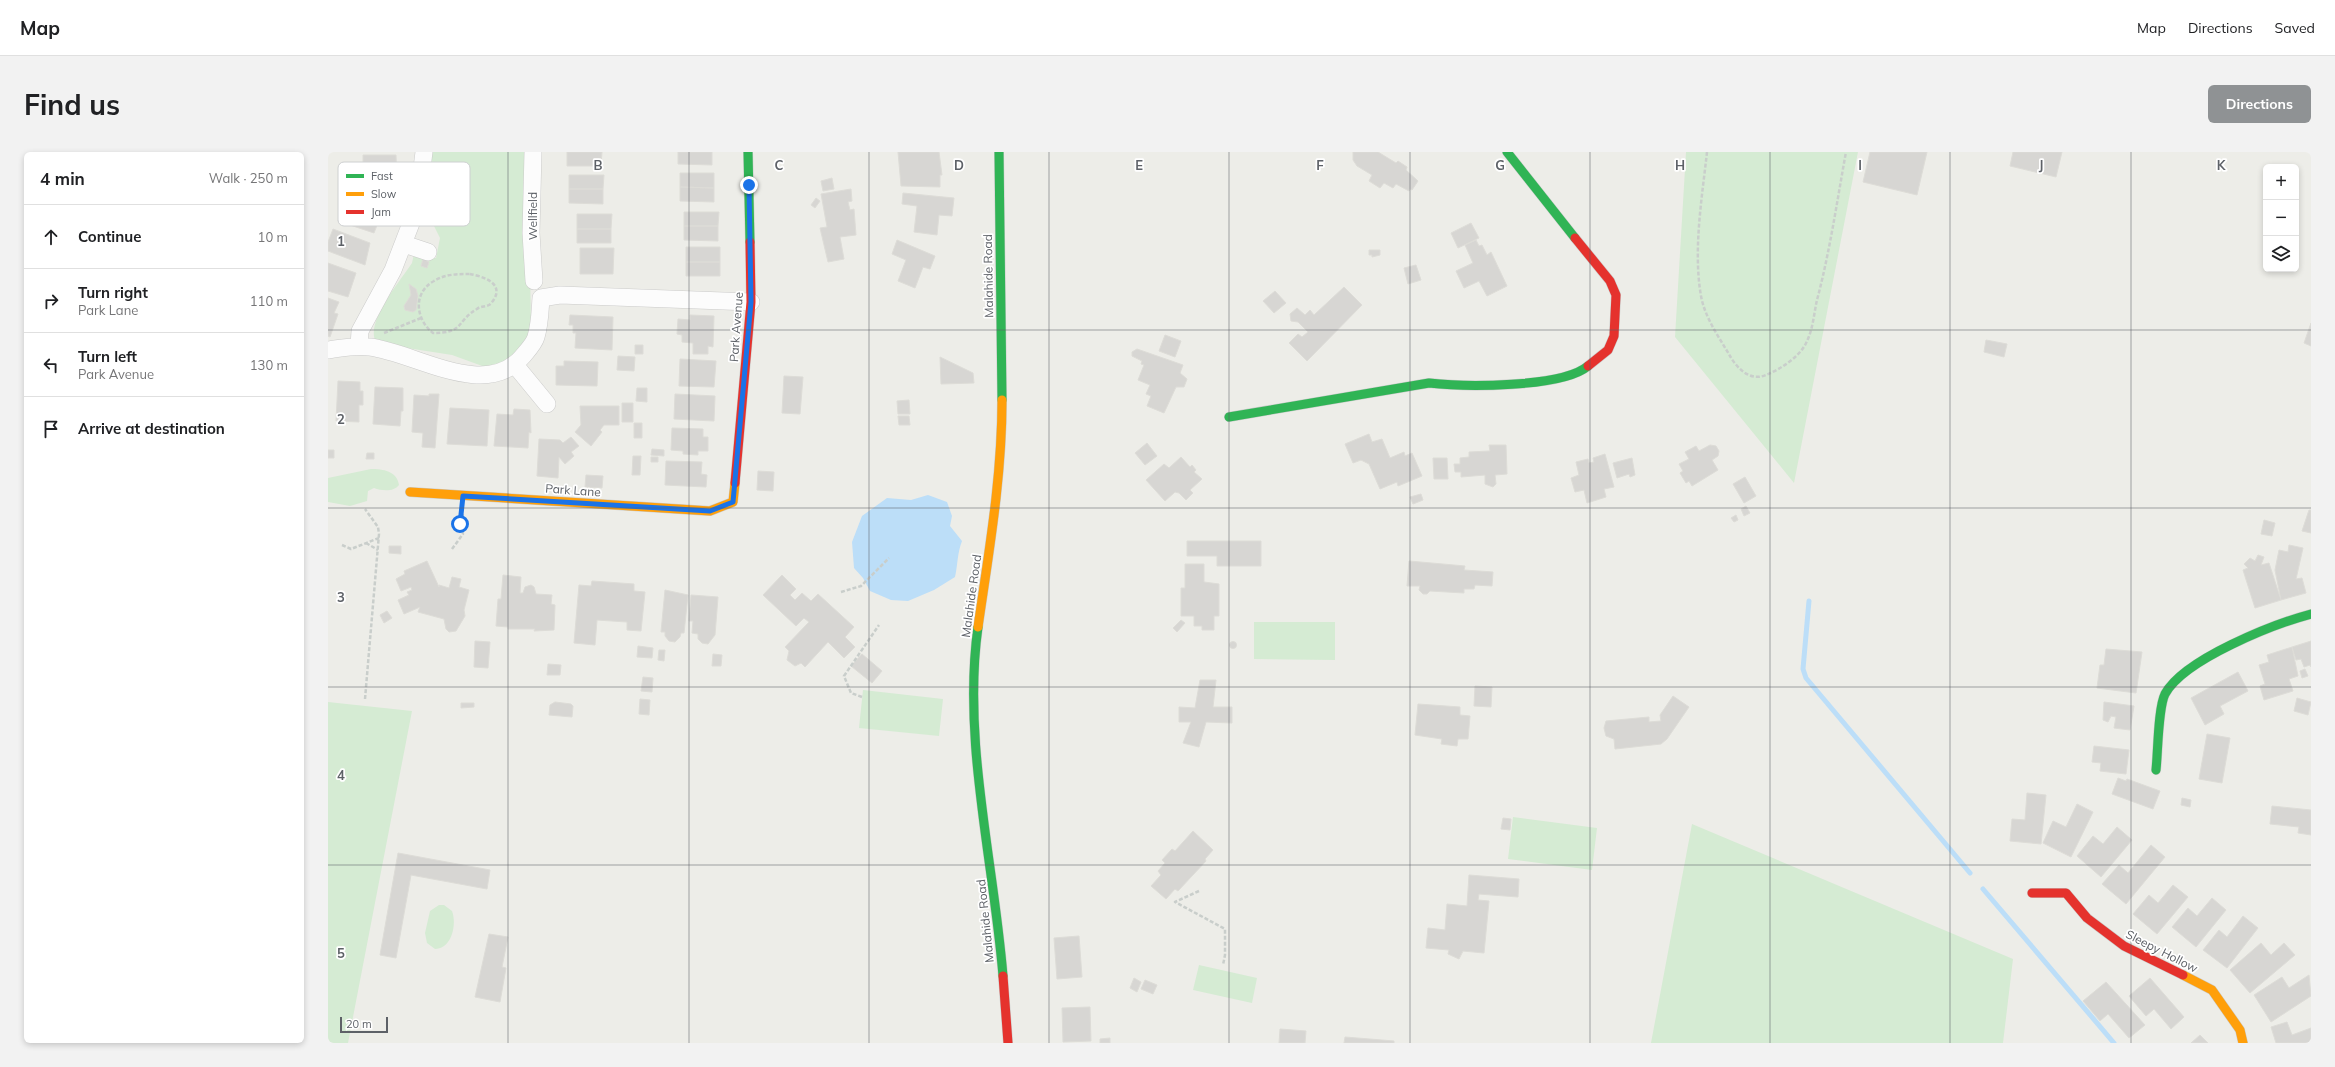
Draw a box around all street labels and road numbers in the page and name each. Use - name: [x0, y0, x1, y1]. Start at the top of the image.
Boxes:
- street label: Wellfield: [525, 192, 540, 240]
- street label: Malahide Road: [980, 234, 996, 318]
- street label: Park Avenue: [726, 291, 746, 363]
- street label: Park Lane: [545, 481, 601, 499]
- street label: Malahide Road: [958, 553, 984, 639]
- street label: Malahide Road: [973, 879, 997, 963]
- street label: Sleepy Hollow: [2123, 926, 2201, 976]

